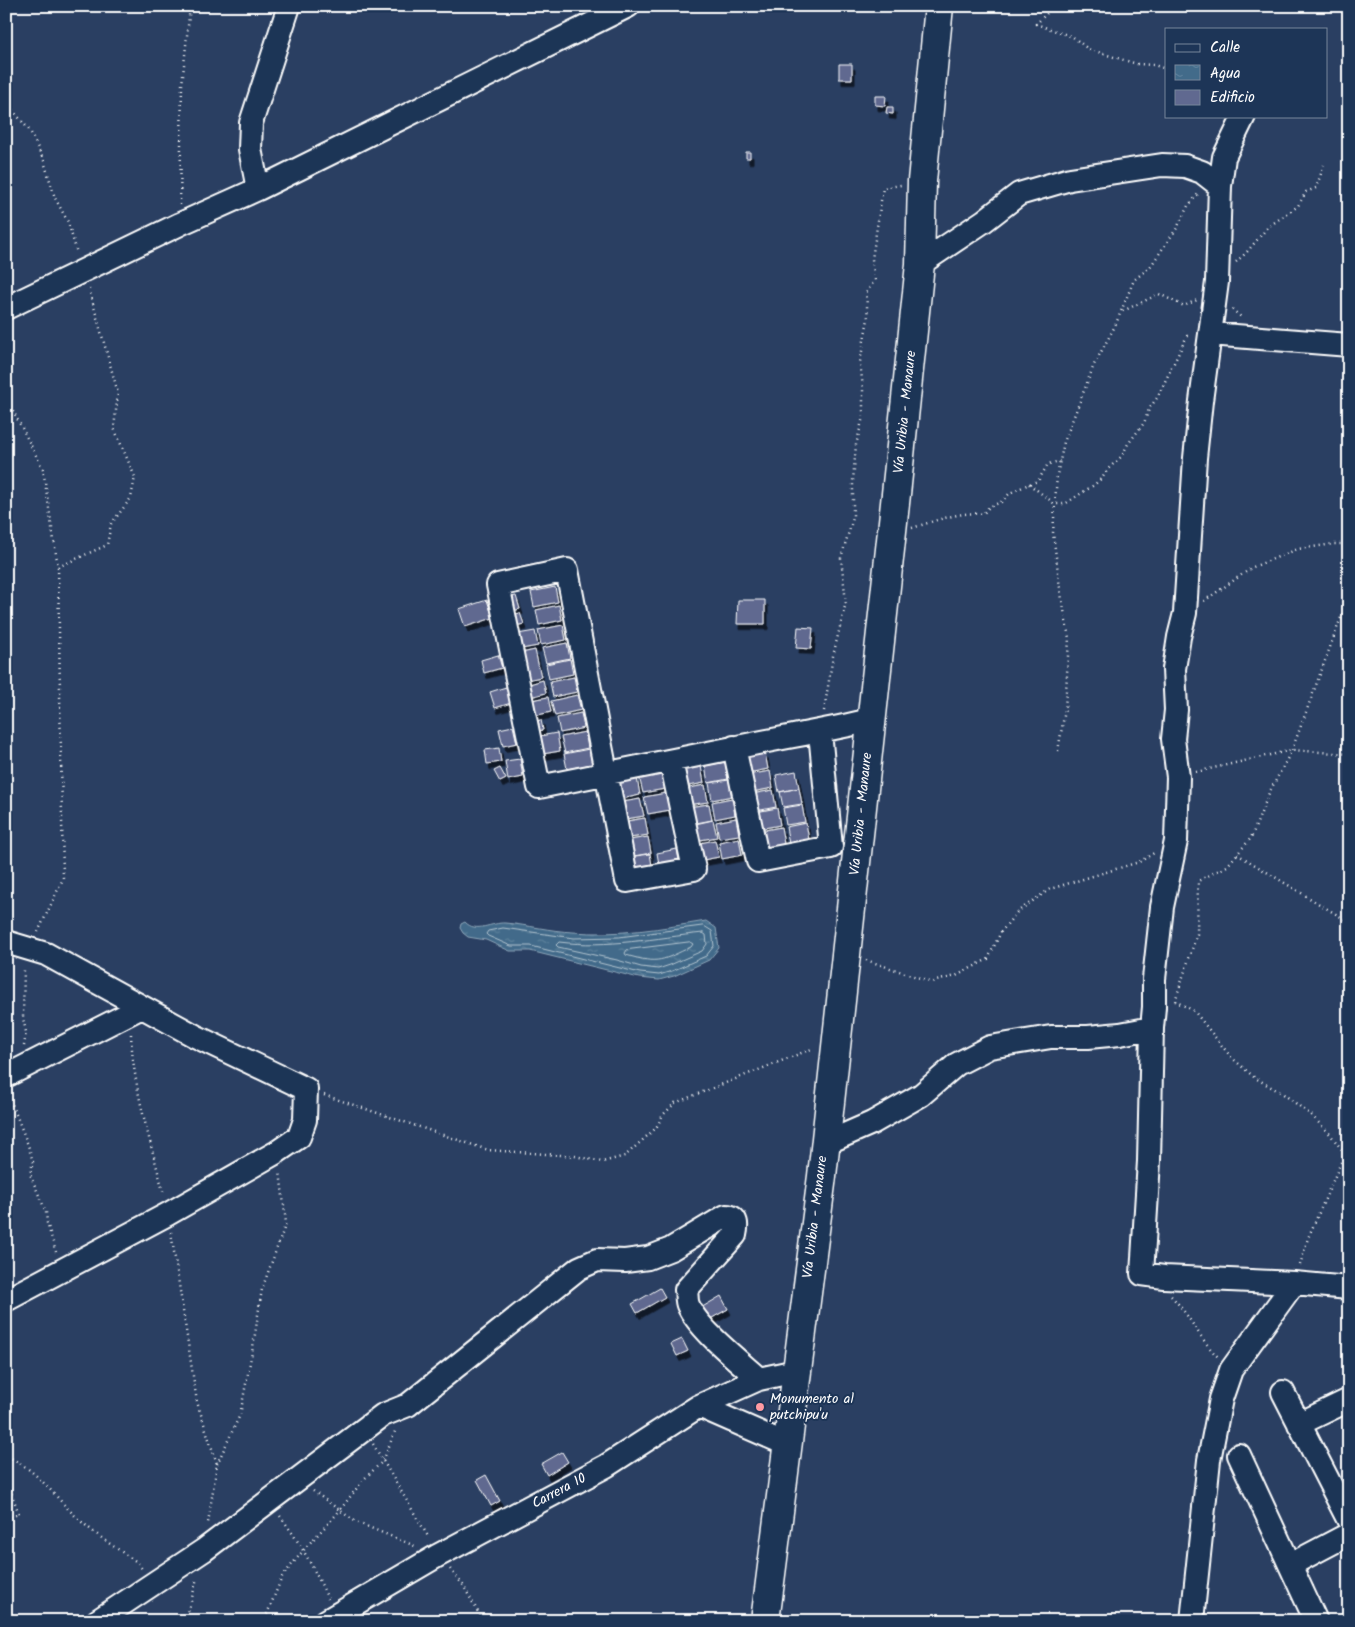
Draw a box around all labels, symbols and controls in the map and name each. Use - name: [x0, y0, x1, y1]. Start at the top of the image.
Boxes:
- legend: [1165, 28, 1328, 118]
- text: Calle: [1210, 36, 1240, 60]
- text: Agua: [1210, 62, 1241, 86]
- text: Edificio: [1210, 86, 1255, 110]
- street label: Vía Uribia - Manaure: [888, 349, 922, 475]
- street label: Vía Uribia - Manaure: [844, 751, 878, 877]
- street label: Vía Uribia - Manaure: [797, 1154, 834, 1280]
- place label: Monumento al putchipu'u: [769, 1388, 854, 1426]
- marker: Monumento al putchipu'u: [754, 1401, 766, 1413]
- street label: Carrera 10: [528, 1468, 590, 1514]

